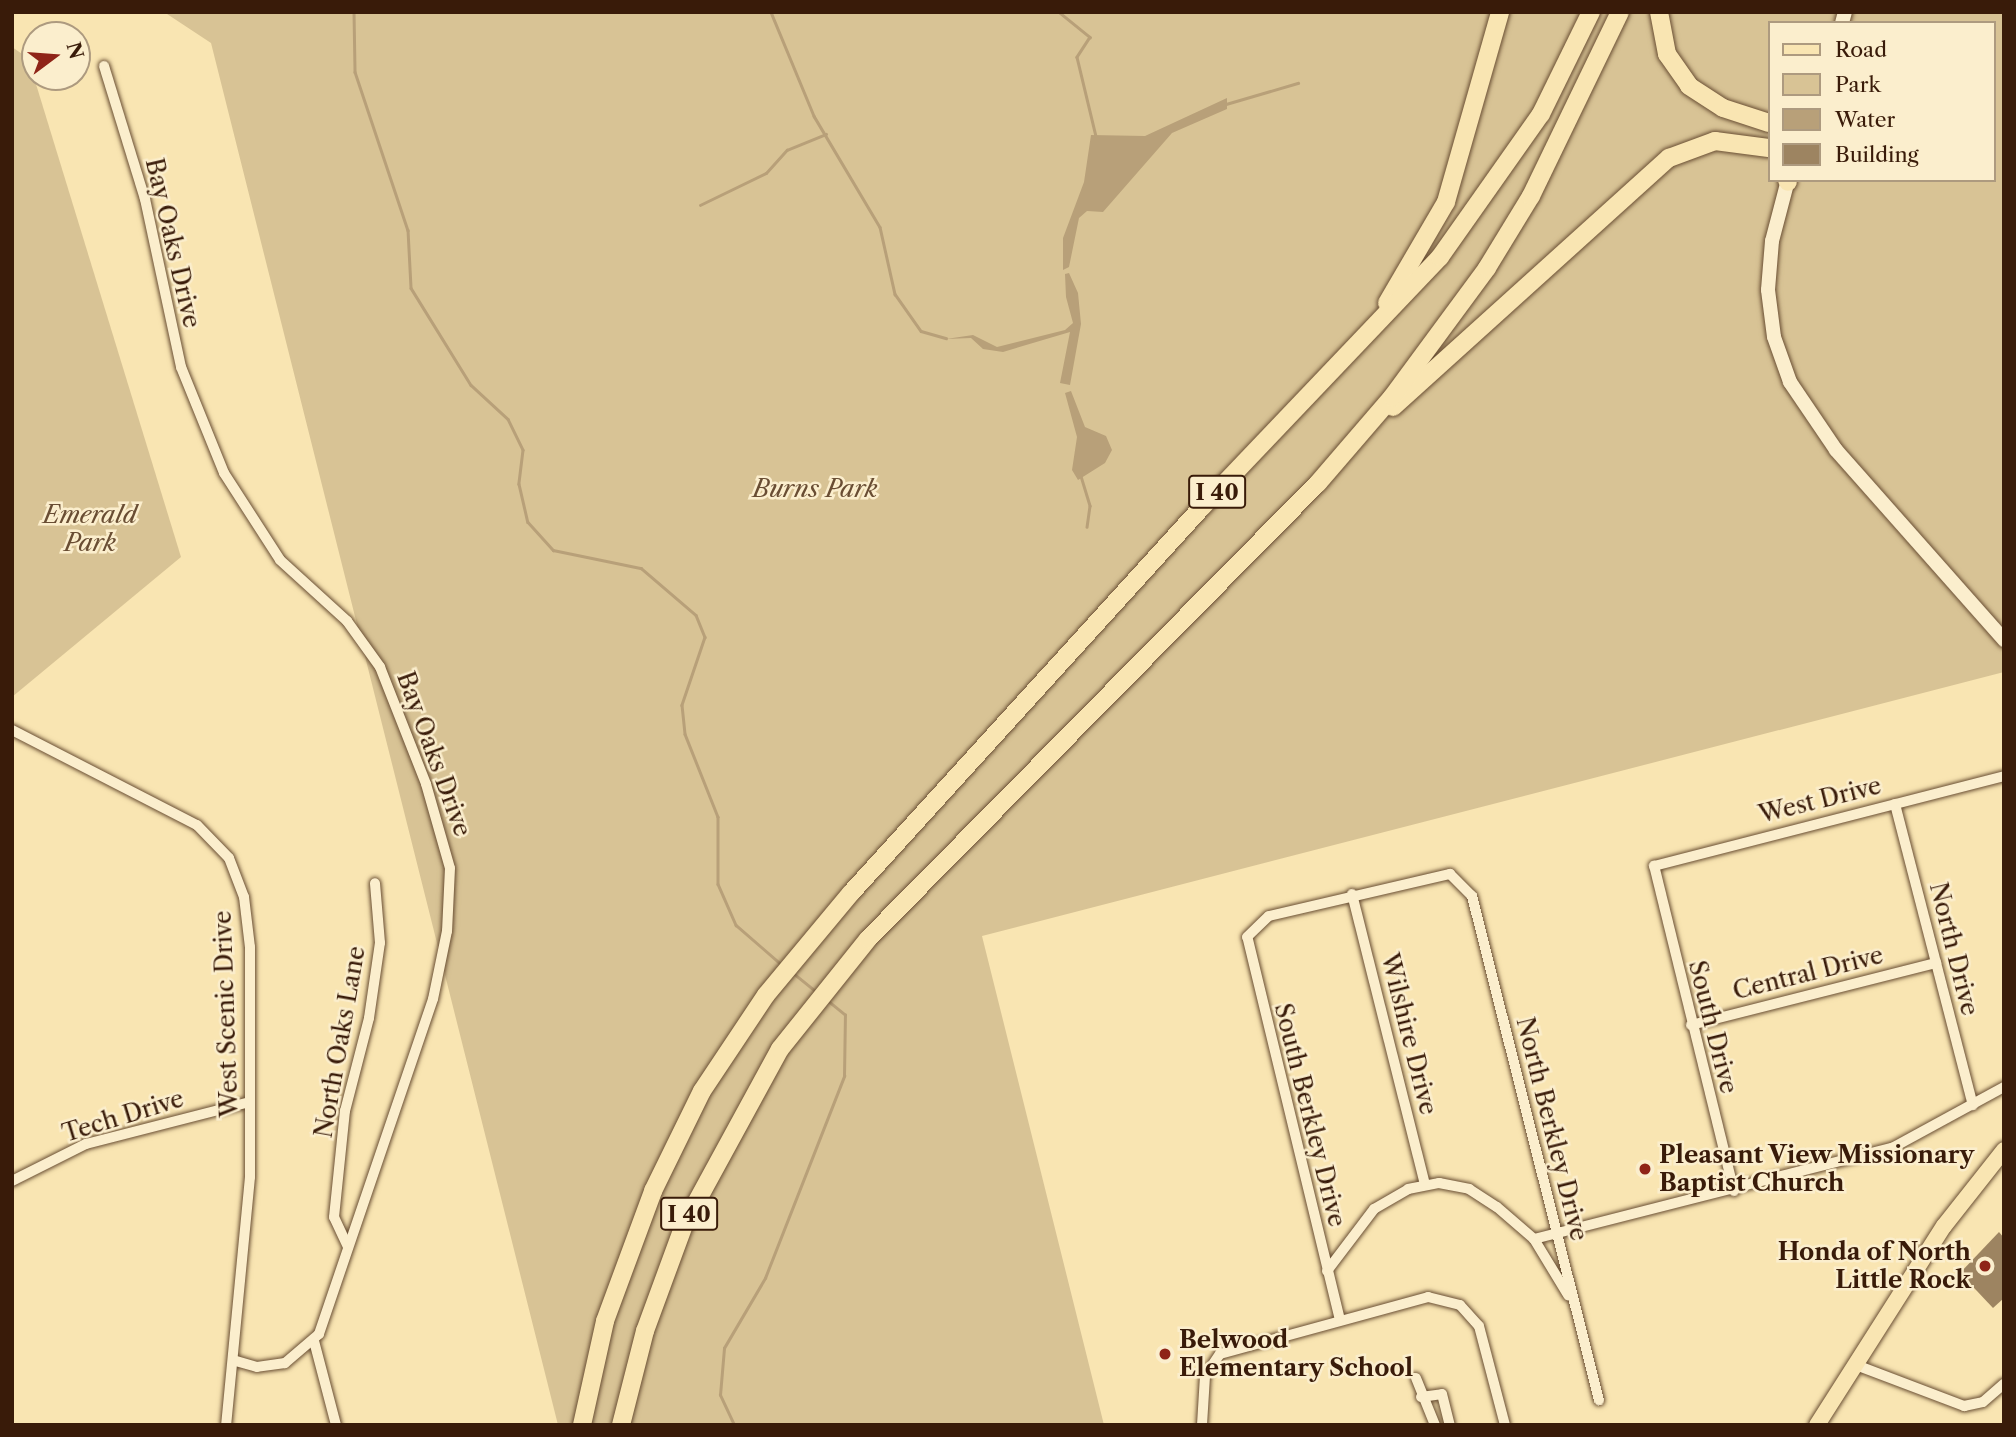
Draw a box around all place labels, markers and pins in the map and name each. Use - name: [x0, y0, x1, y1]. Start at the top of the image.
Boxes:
- place label: Pleasant View Missionary Baptist Church: [1659, 1141, 1976, 1197]
- marker: Pleasant View Missionary Baptist Church: [1637, 1161, 1653, 1177]
- place label: Honda of North Little Rock: [1777, 1238, 1971, 1294]
- marker: Honda of North Little Rock: [1977, 1258, 1993, 1274]
- place label: Belwood Elementary School: [1179, 1326, 1414, 1382]
- marker: Belwood Elementary School: [1157, 1346, 1173, 1362]

